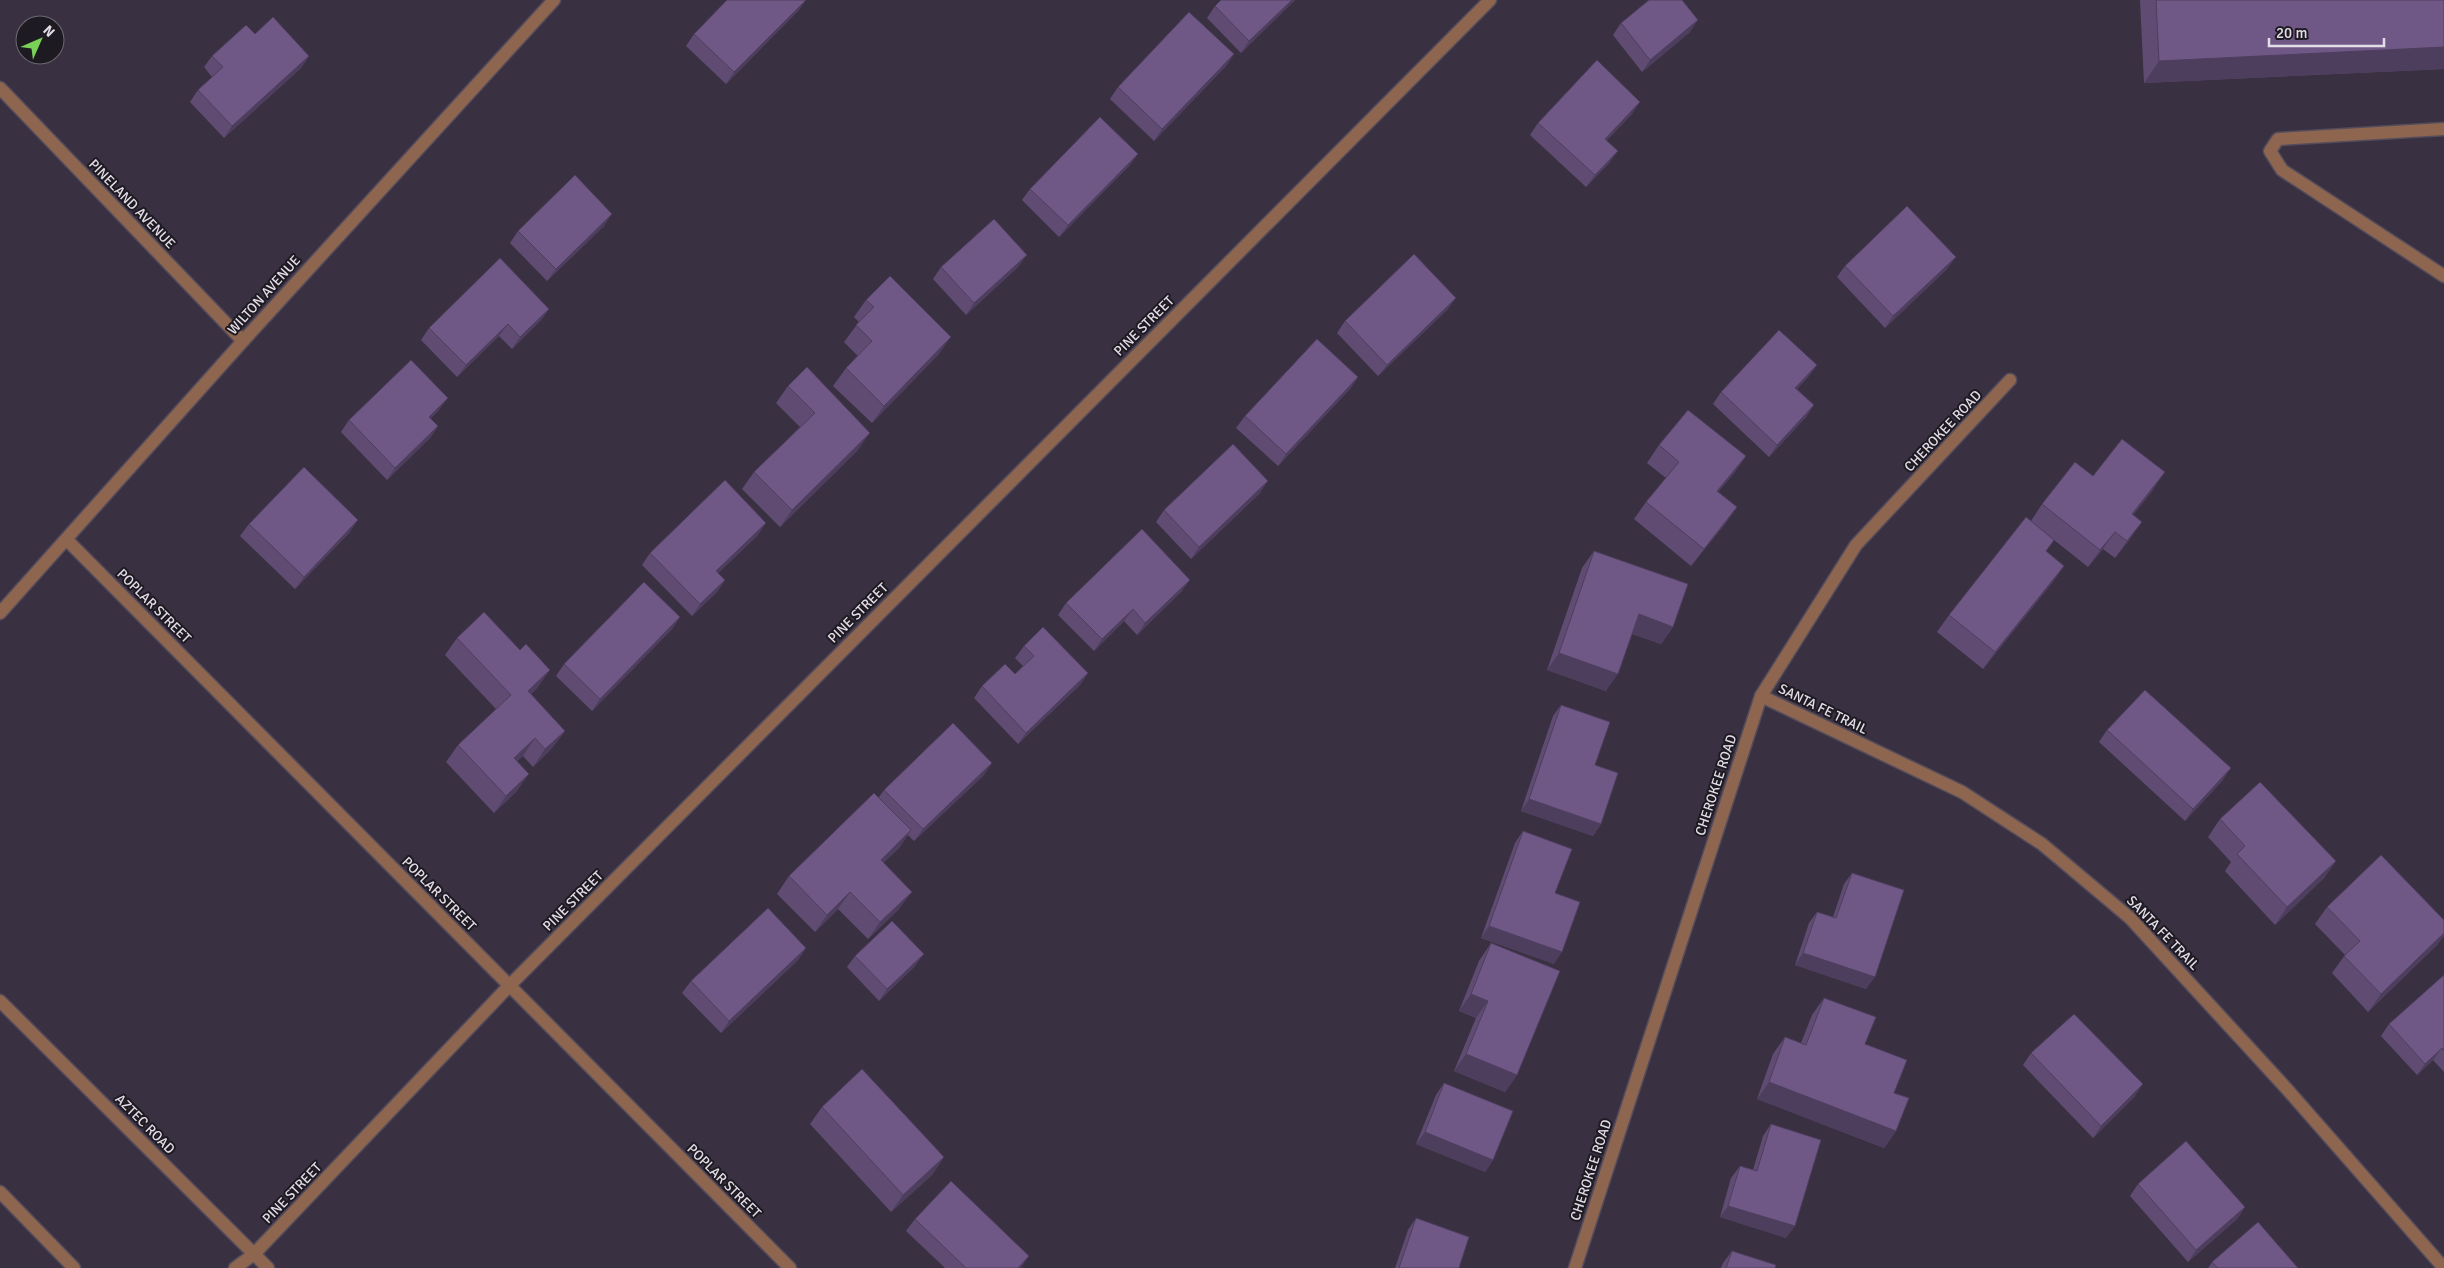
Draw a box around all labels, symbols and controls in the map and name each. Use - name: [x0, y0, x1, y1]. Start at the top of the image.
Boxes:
- north arrow: [15, 15, 65, 65]
- scale bar: [2269, 15, 2384, 47]
- text: N: [39, 22, 58, 41]
- text: 20 m: [2276, 24, 2307, 42]
- street label: PINELAND AVENUE: [85, 156, 179, 252]
- street label: WILTON AVENUE: [224, 252, 304, 338]
- street label: PINE STREET: [1110, 292, 1178, 360]
- street label: CHEROKEE ROAD: [1901, 387, 1985, 475]
- street label: POPLAR STREET: [113, 565, 195, 647]
- street label: PINE STREET: [824, 579, 892, 647]
- street label: SANTA FE TRAIL: [1776, 680, 1870, 738]
- street label: CHEROKEE ROAD: [1692, 732, 1740, 838]
- street label: POPLAR STREET: [398, 853, 480, 935]
- street label: PINE STREET: [539, 867, 607, 935]
- street label: SANTA FE TRAIL: [2123, 892, 2203, 974]
- street label: AZTEC ROAD: [112, 1091, 178, 1157]
- street label: CHEROKEE ROAD: [1567, 1117, 1615, 1223]
- street label: POPLAR STREET: [683, 1140, 765, 1222]
- street label: PINE STREET: [259, 1159, 325, 1227]

